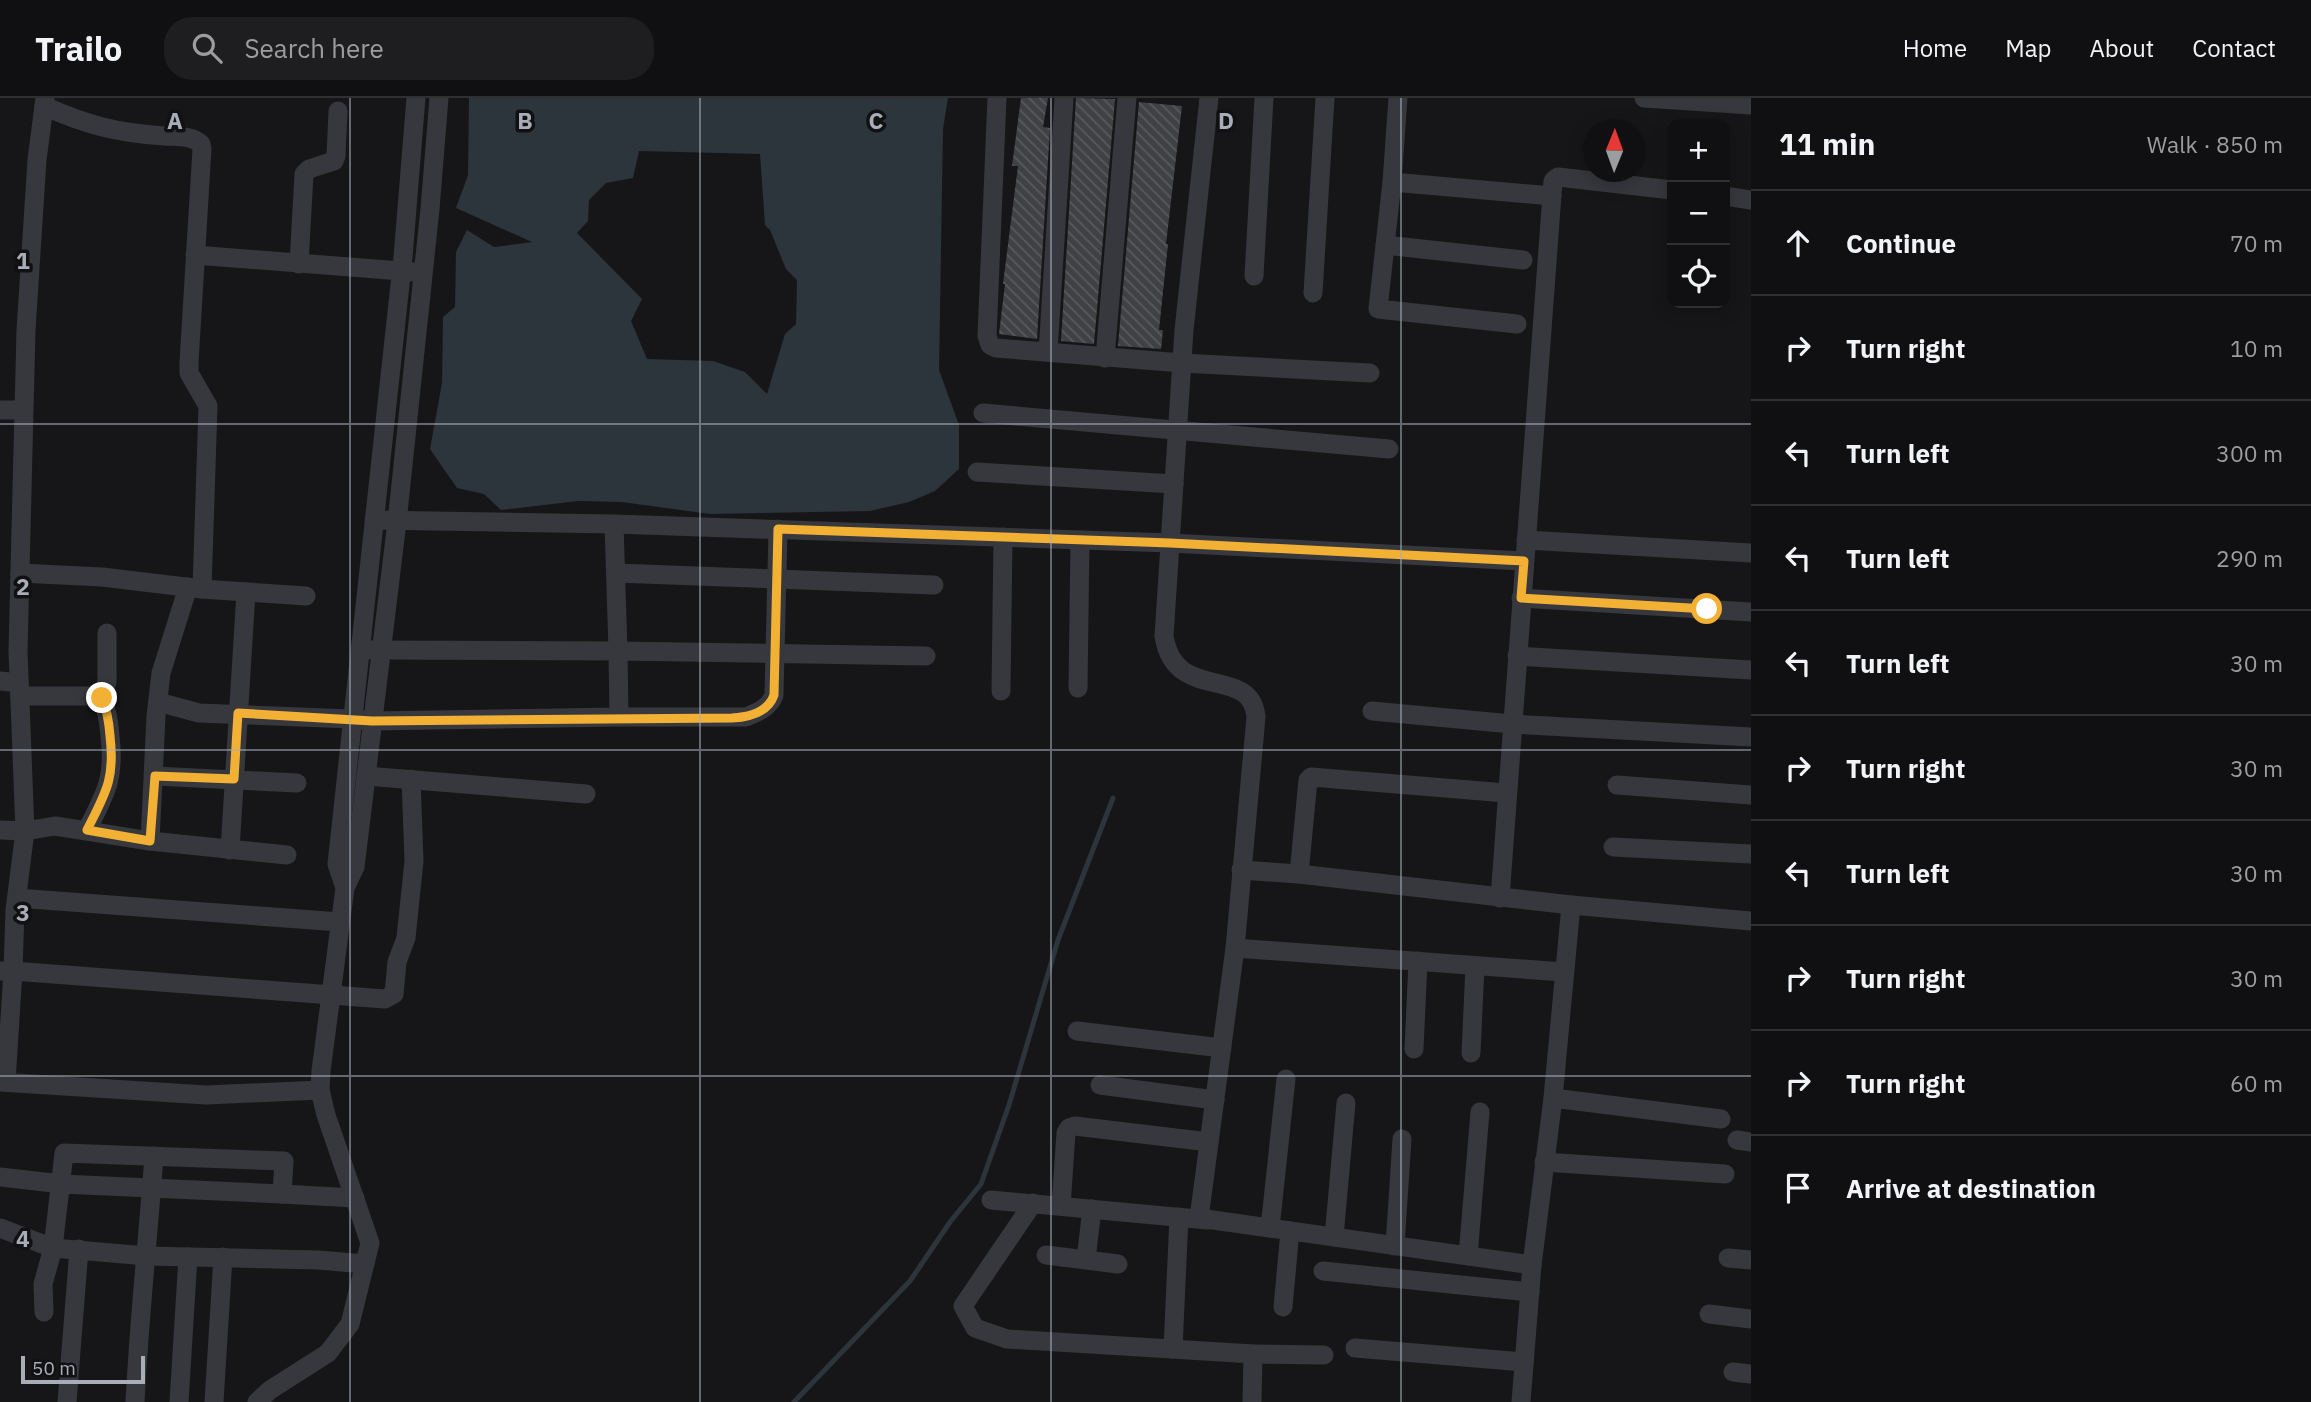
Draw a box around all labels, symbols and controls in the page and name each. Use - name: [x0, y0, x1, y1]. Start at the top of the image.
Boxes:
- search box: [164, 17, 654, 80]
- text: Trailo: [35, 27, 122, 70]
- icon: search: [188, 29, 226, 67]
- text: Search here: [244, 31, 384, 65]
- text: Home: [1903, 32, 1967, 64]
- text: Map: [2005, 32, 2051, 64]
- text: About: [2089, 32, 2154, 64]
- text: Contact: [2192, 32, 2276, 64]
- text: A: [167, 105, 183, 135]
- text: B: [517, 105, 533, 135]
- text: C: [869, 105, 884, 135]
- text: D: [1218, 105, 1234, 135]
- north arrow: [1583, 119, 1646, 182]
- map controls: [1667, 119, 1730, 308]
- button: +: [1667, 119, 1730, 182]
- text: 11 min: [1779, 124, 1875, 163]
- text: Walk · 850 m: [2147, 129, 2283, 159]
- button: −: [1667, 182, 1730, 245]
- icon: ahead: [1779, 224, 1817, 262]
- text: Continue: [1846, 226, 1956, 260]
- text: 70 m: [2230, 228, 2283, 258]
- text: 1: [16, 245, 30, 275]
- button: locate: [1667, 245, 1730, 308]
- icon: right: [1779, 329, 1817, 367]
- text: Turn right: [1846, 331, 1965, 365]
- text: 10 m: [2230, 333, 2283, 363]
- icon: left: [1779, 434, 1817, 472]
- text: Turn left: [1846, 436, 1949, 470]
- text: 300 m: [2216, 438, 2283, 468]
- icon: left: [1779, 539, 1817, 577]
- text: Turn left: [1846, 541, 1949, 575]
- text: 290 m: [2216, 543, 2283, 573]
- text: 2: [16, 571, 30, 601]
- route start: [1691, 593, 1722, 624]
- icon: left: [1779, 644, 1817, 682]
- text: Turn left: [1846, 646, 1949, 680]
- text: 30 m: [2230, 648, 2283, 678]
- route end: [86, 682, 117, 713]
- icon: right: [1779, 749, 1817, 787]
- text: Turn right: [1846, 751, 1965, 785]
- text: 30 m: [2230, 753, 2283, 783]
- icon: left: [1779, 854, 1817, 892]
- text: Turn left: [1846, 856, 1949, 890]
- text: 30 m: [2230, 858, 2283, 888]
- text: 3: [16, 897, 30, 927]
- icon: right: [1779, 959, 1817, 997]
- text: Turn right: [1846, 961, 1965, 995]
- text: 30 m: [2230, 963, 2283, 993]
- icon: right: [1779, 1064, 1817, 1102]
- text: Turn right: [1846, 1066, 1965, 1100]
- text: 60 m: [2230, 1068, 2283, 1098]
- icon: arrive: [1779, 1169, 1817, 1207]
- text: Arrive at destination: [1846, 1171, 2096, 1205]
- text: 4: [16, 1223, 30, 1253]
- scale bar: [21, 1353, 145, 1385]
- text: 50 m: [32, 1356, 76, 1380]

